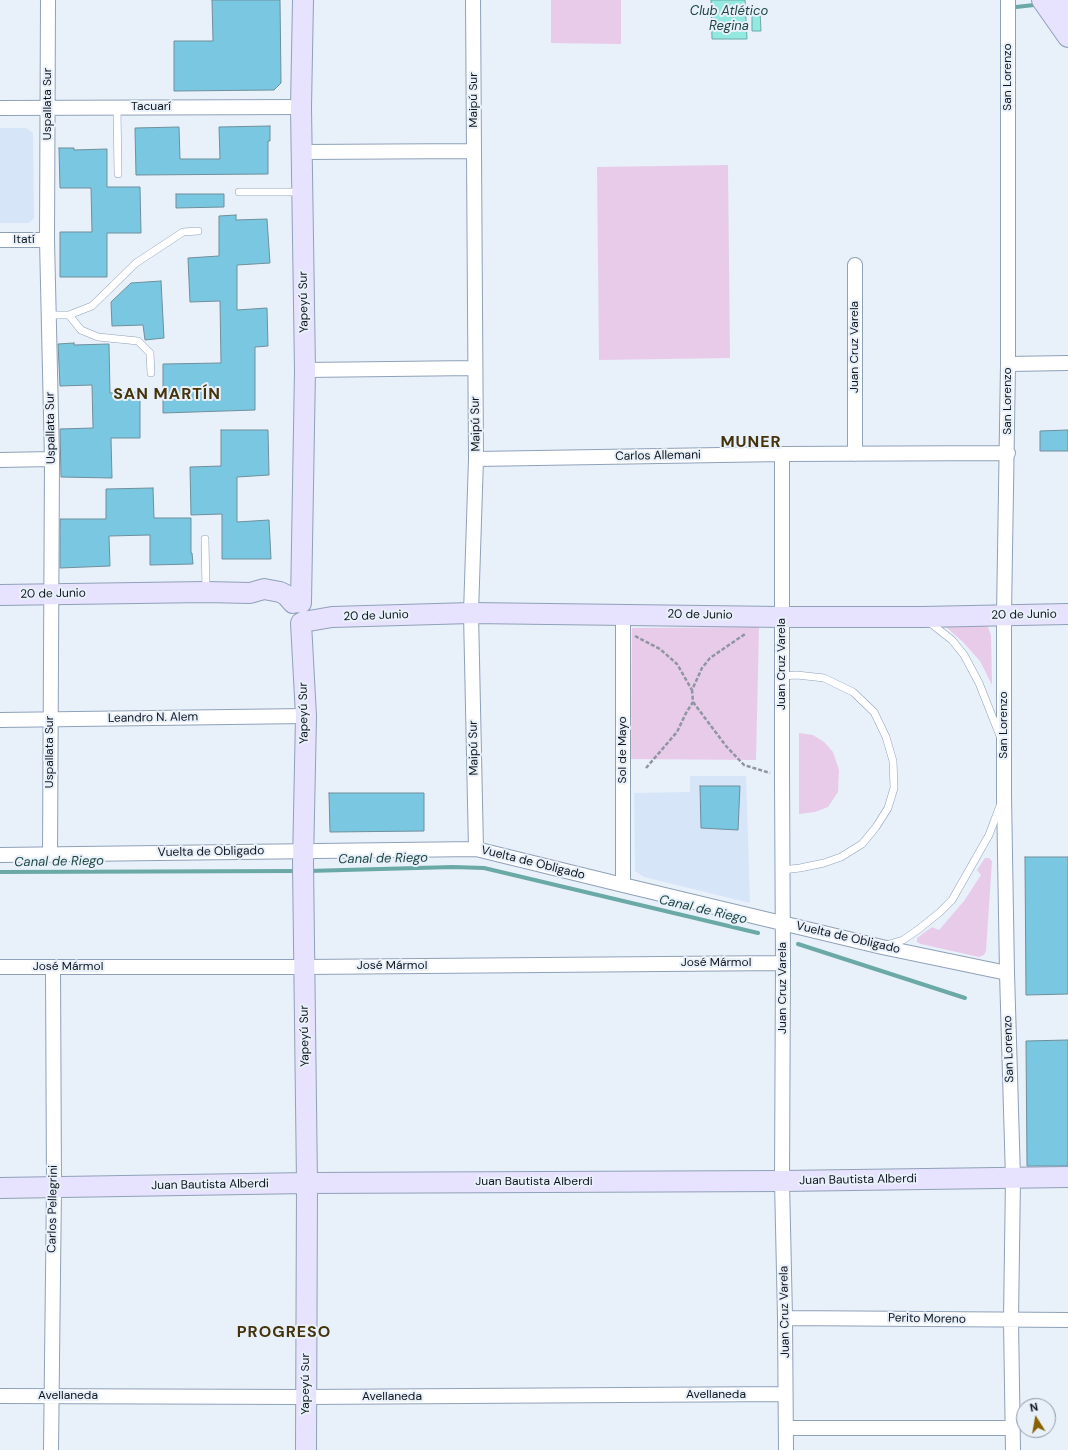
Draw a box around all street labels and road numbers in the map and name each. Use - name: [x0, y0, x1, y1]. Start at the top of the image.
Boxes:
- street label: San Lorenzo: [1001, 43, 1015, 111]
- street label: Uspallata Sur: [41, 68, 55, 140]
- street label: Maipú Sur: [467, 72, 481, 128]
- street label: Tacuarí: [131, 100, 171, 114]
- street label: Itatí: [13, 233, 35, 247]
- street label: Yapeyú Sur: [296, 271, 312, 333]
- street label: Juan Cruz Varela: [848, 301, 862, 393]
- street label: San Lorenzo: [1001, 367, 1015, 435]
- street label: Uspallata Sur: [43, 392, 59, 464]
- street label: Maipú Sur: [468, 396, 484, 452]
- street label: Carlos Allemani: [615, 448, 701, 464]
- street label: 20 de Junio: [20, 586, 86, 602]
- street label: 20 de Junio: [667, 607, 733, 623]
- street label: 20 de Junio: [991, 607, 1057, 623]
- street label: 20 de Junio: [343, 608, 409, 624]
- street label: Juan Cruz Varela: [775, 618, 789, 710]
- street label: Yapeyú Sur: [296, 682, 312, 744]
- street label: San Lorenzo: [997, 691, 1011, 759]
- street label: Leandro N. Alem: [108, 710, 198, 726]
- street label: Uspallata Sur: [43, 716, 57, 788]
- street label: Sol de Mayo: [616, 716, 630, 784]
- street label: Maipú Sur: [466, 720, 482, 776]
- street label: Vuelta de Obligado: [480, 843, 586, 883]
- street label: Vuelta de Obligado: [158, 844, 264, 860]
- street label: Vuelta de Obligado: [795, 919, 901, 957]
- street label: Juan Cruz Varela: [776, 942, 790, 1034]
- street label: José Mármol: [681, 956, 751, 970]
- street label: José Mármol: [357, 959, 427, 973]
- street label: José Mármol: [33, 960, 103, 974]
- street label: Yapeyú Sur: [297, 1005, 313, 1067]
- street label: San Lorenzo: [1001, 1015, 1017, 1083]
- street label: Carlos Pellegrini: [45, 1165, 61, 1253]
- street label: Juan Bautista Alberdi: [799, 1172, 917, 1188]
- street label: Juan Bautista Alberdi: [475, 1175, 593, 1189]
- street label: Juan Bautista Alberdi: [151, 1177, 269, 1193]
- street label: Juan Cruz Varela: [777, 1266, 793, 1358]
- street label: Perito Moreno: [888, 1311, 966, 1327]
- street label: Yapeyú Sur: [299, 1353, 313, 1415]
- street label: Avellaneda: [686, 1388, 746, 1402]
- street label: Avellaneda: [38, 1389, 98, 1403]
- street label: Avellaneda: [362, 1390, 422, 1404]

